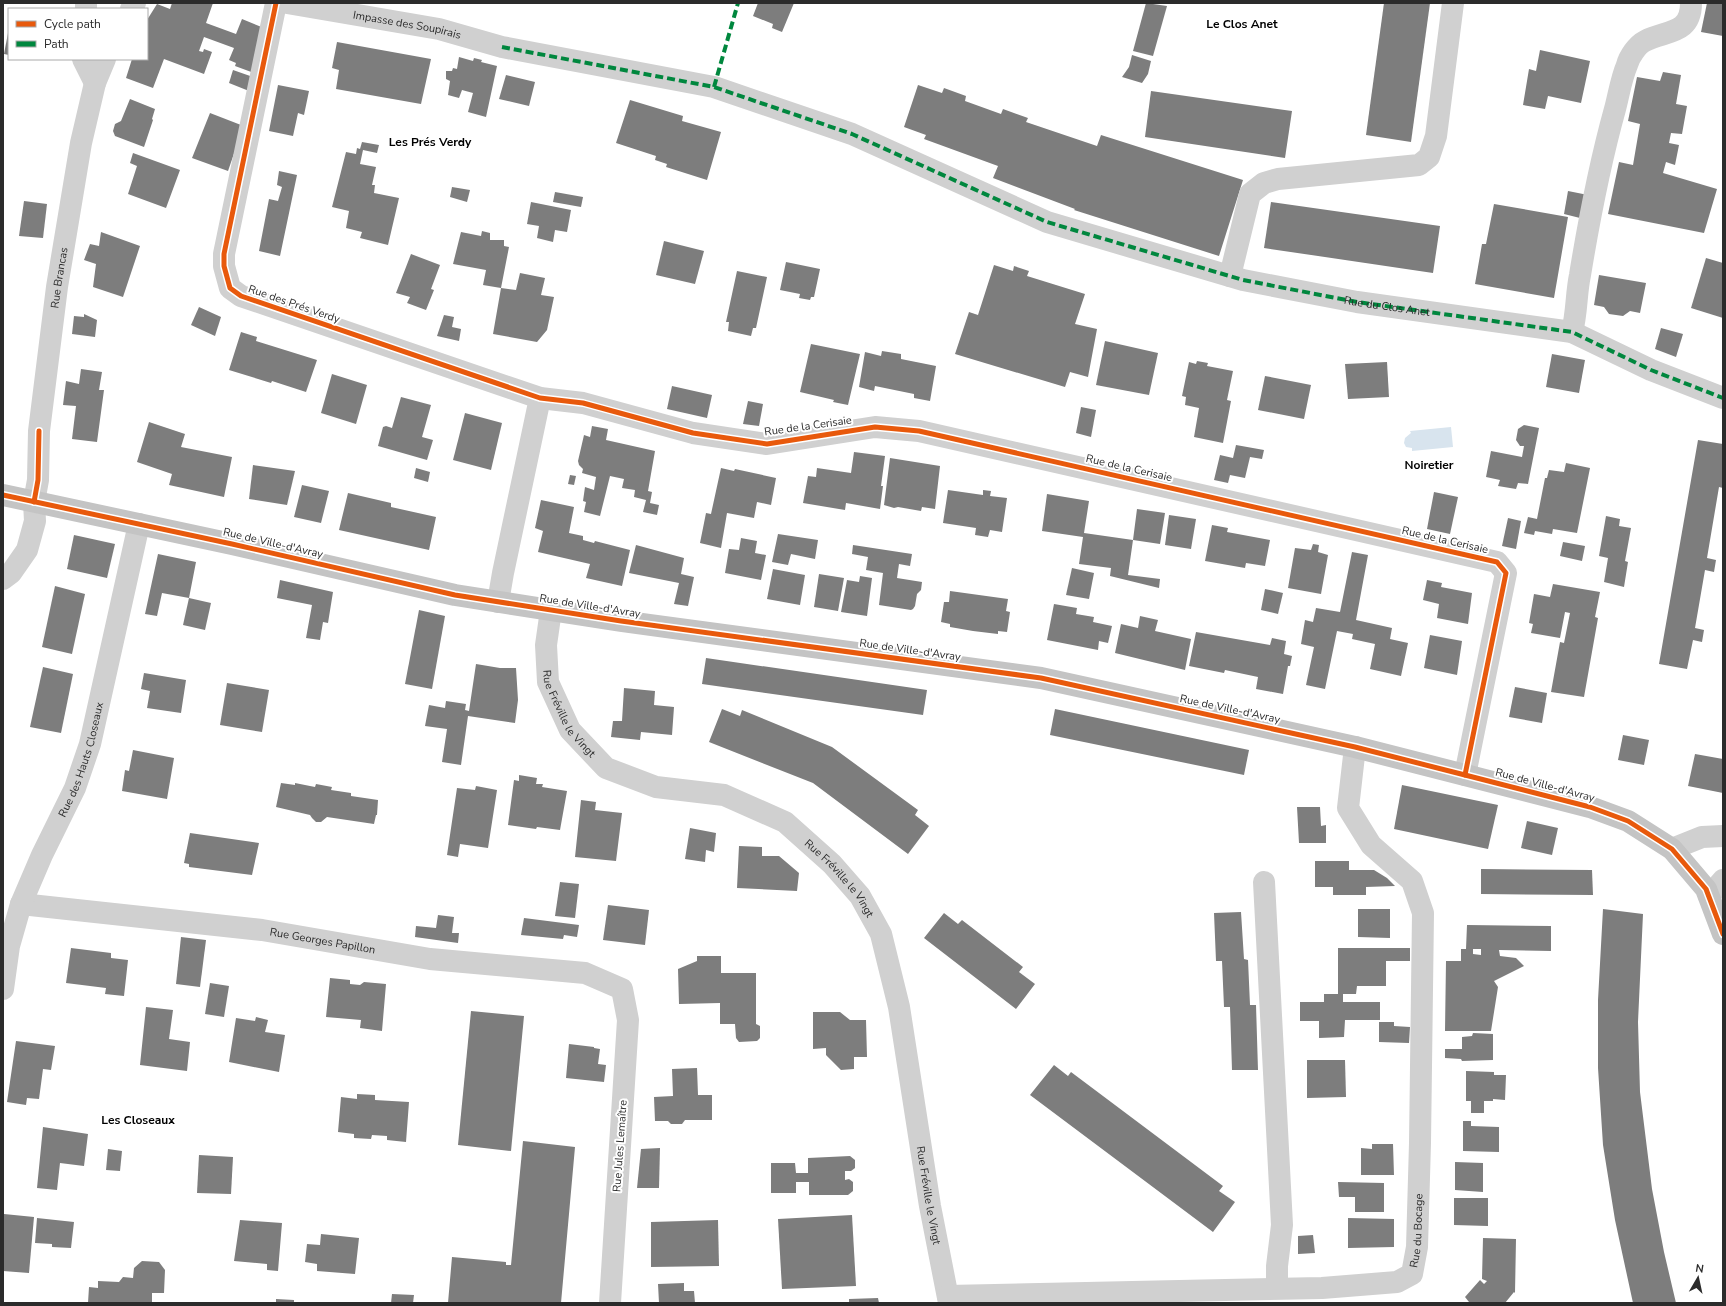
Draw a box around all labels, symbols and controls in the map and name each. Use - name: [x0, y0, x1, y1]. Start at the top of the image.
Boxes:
- street label: Impasse des Soupirais: [352, 7, 463, 42]
- legend: [8, 8, 148, 60]
- text: Cycle path: [44, 16, 101, 32]
- district label: Le Clos Anet: [1206, 16, 1278, 32]
- text: Path: [44, 36, 69, 52]
- district label: Les Prés Verdy: [389, 134, 472, 150]
- street label: Rue Brancas: [47, 246, 71, 309]
- street label: Rue des Prés Verdy: [246, 281, 342, 327]
- street label: Rue du Clos Anet: [1343, 292, 1431, 320]
- street label: Rue de la Cerisaie: [763, 412, 853, 440]
- street label: Rue de la Cerisaie: [1084, 451, 1174, 485]
- district label: Noiretier: [1405, 457, 1454, 473]
- street label: Rue de la Cerisaie: [1400, 523, 1490, 557]
- street label: Rue de Ville-d'Avray: [221, 524, 325, 562]
- street label: Rue de Ville-d'Avray: [538, 591, 642, 621]
- street label: Rue de Ville-d'Avray: [858, 635, 962, 665]
- street label: Rue Fréville le Vingt: [540, 669, 599, 760]
- street label: Rue de Ville-d'Avray: [1178, 691, 1282, 727]
- street label: Rue des Hauts Closeaux: [54, 700, 107, 820]
- street label: Rue de Ville-d'Avray: [1494, 765, 1597, 806]
- street label: Rue Fréville le Vingt: [802, 836, 878, 920]
- street label: Rue Georges Papillon: [269, 924, 377, 957]
- street label: Rue Jules Lemaître: [609, 1099, 631, 1193]
- district label: Les Closeaux: [101, 1112, 175, 1128]
- street label: Rue Fréville le Vingt: [913, 1145, 945, 1246]
- street label: Rue du Bocage: [1406, 1193, 1426, 1269]
- north arrow: [1678, 1258, 1718, 1298]
- text: N: [1694, 1261, 1705, 1277]

